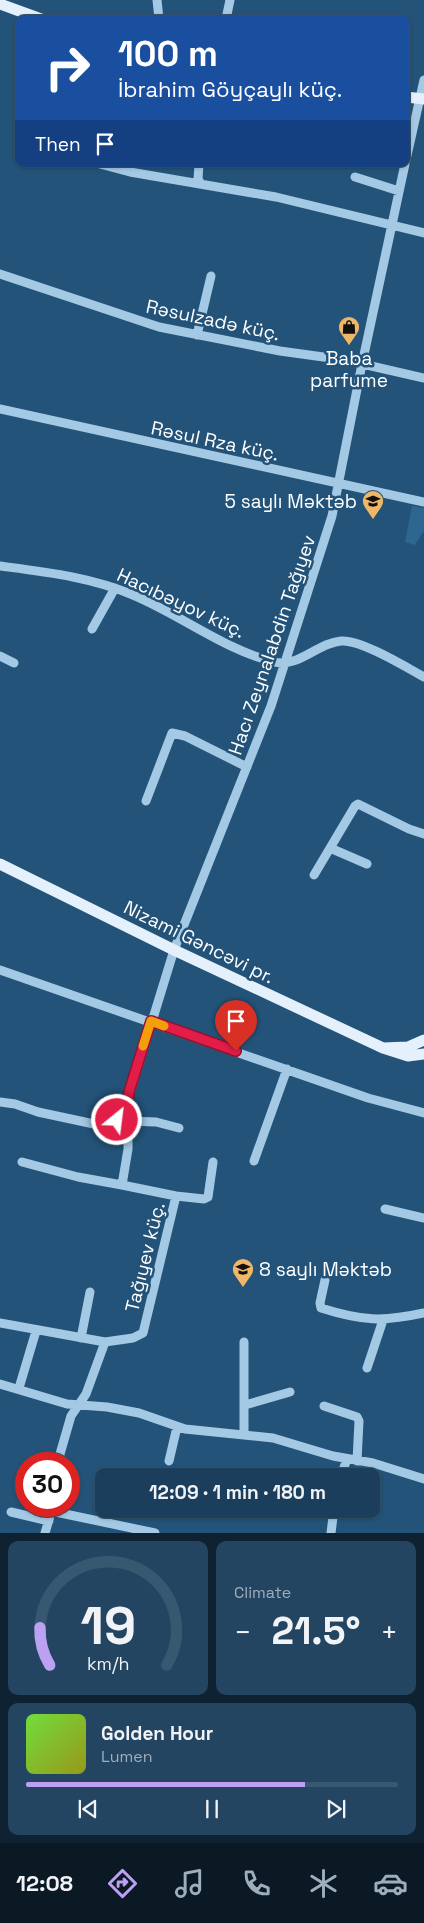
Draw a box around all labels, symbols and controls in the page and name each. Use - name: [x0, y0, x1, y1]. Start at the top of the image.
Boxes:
- text: 100 m: [118, 32, 218, 76]
- icon: right: [35, 35, 100, 100]
- text: İbrahim Göyçaylı küç.: [118, 75, 342, 103]
- icon: arrive: [91, 130, 119, 158]
- text: Then: [35, 132, 81, 157]
- street label: Rəsulzadə küç.: [144, 294, 282, 346]
- shop icon: Baba parfume: [337, 315, 361, 346]
- place label: Baba parfume: [310, 346, 388, 393]
- street label: Rəsul Rza küç.: [149, 415, 281, 467]
- place label: 5 saylı Məktəb: [225, 489, 357, 514]
- school or university icon: 5 saylı Məktəb: [361, 489, 385, 520]
- street label: Hacı Zeynalabdin Tağıyev: [223, 532, 321, 758]
- street label: Hacıbəyov küç.: [113, 562, 249, 644]
- street label: Nizami Gəncəvi pr.: [120, 895, 278, 989]
- pin: [215, 1000, 257, 1051]
- icon: arrive: [222, 1007, 250, 1035]
- position arrow: [90, 1093, 142, 1145]
- street label: Tağıyev küç.: [119, 1199, 171, 1315]
- school or university icon: 8 saylı Məktəb: [231, 1257, 255, 1288]
- place label: 8 saylı Məktəb: [259, 1257, 392, 1282]
- speed limit sign: 30: [15, 1452, 80, 1517]
- text: 12:09 · 1 min · 180 m: [149, 1480, 326, 1505]
- text: Climate: [234, 1582, 291, 1603]
- text: 19: [80, 1593, 136, 1659]
- text: 21.5°: [272, 1607, 360, 1655]
- text: −: [234, 1614, 251, 1650]
- text: +: [381, 1614, 398, 1650]
- text: km/h: [87, 1652, 129, 1675]
- text: Golden Hour: [101, 1721, 213, 1746]
- text: Lumen: [101, 1746, 153, 1767]
- icon: previous: [74, 1795, 102, 1823]
- icon: pause: [198, 1795, 226, 1823]
- icon: next: [322, 1795, 350, 1823]
- icon: directions: [105, 1866, 140, 1901]
- icon: music: [172, 1866, 207, 1901]
- icon: phone: [239, 1866, 274, 1901]
- icon: climate: [306, 1866, 341, 1901]
- icon: car: [373, 1866, 408, 1901]
- text: 12:08: [16, 1869, 73, 1897]

